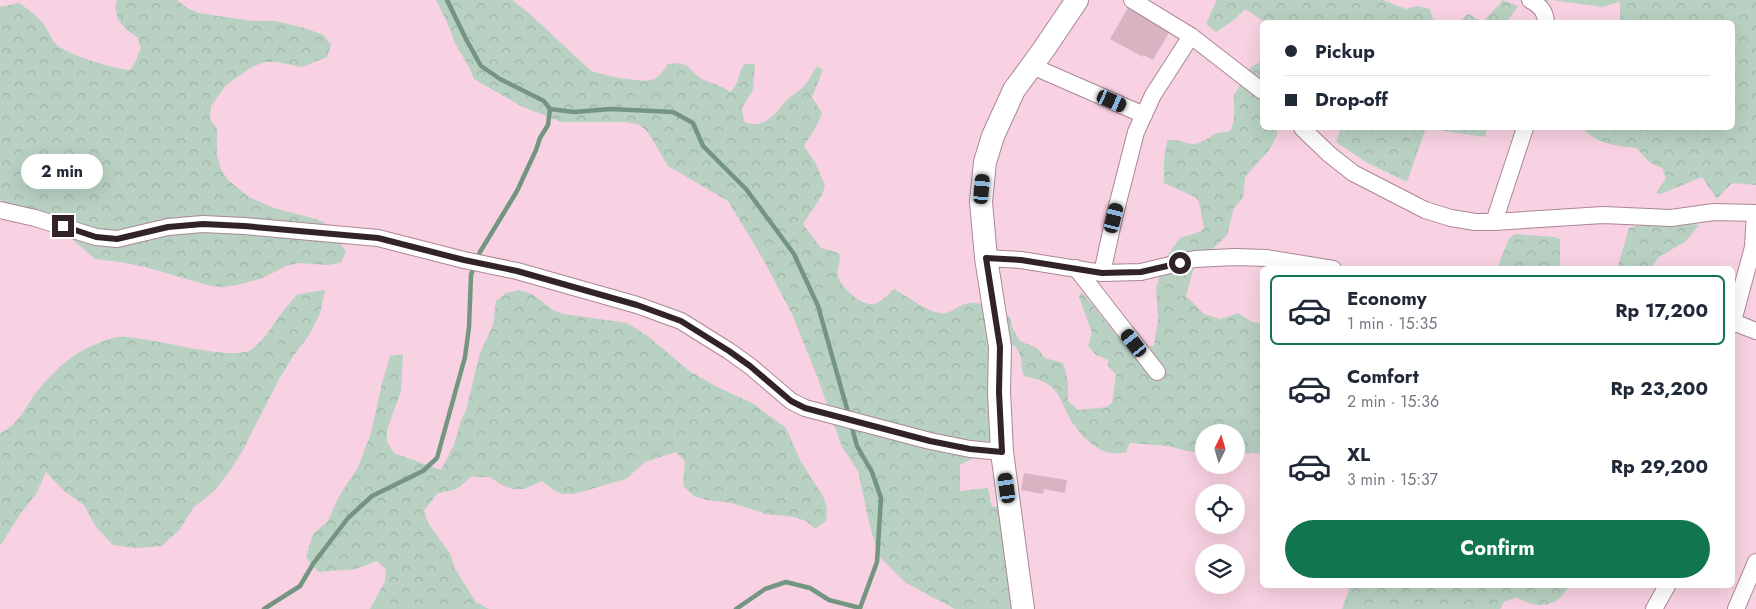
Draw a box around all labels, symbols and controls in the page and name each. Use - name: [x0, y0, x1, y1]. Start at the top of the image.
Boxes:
- text: Pickup: [1315, 38, 1375, 65]
- text: Drop-off: [1315, 86, 1388, 113]
- car: [1095, 88, 1128, 114]
- callout: 2 min: [22, 154, 104, 188]
- text: 2 min: [41, 160, 83, 183]
- car: [973, 173, 990, 205]
- car: [1103, 202, 1124, 234]
- route end: [52, 215, 74, 237]
- route start: [1169, 252, 1191, 274]
- text: Economy: [1347, 285, 1427, 312]
- icon: car: [1287, 288, 1332, 333]
- text: Rp 17,200: [1615, 297, 1708, 324]
- text: 1 min · 15:35: [1347, 312, 1437, 335]
- car: [1118, 327, 1149, 359]
- text: Comfort: [1347, 363, 1419, 390]
- icon: car: [1287, 366, 1332, 411]
- text: Rp 23,200: [1611, 375, 1708, 402]
- text: 2 min · 15:36: [1347, 390, 1439, 413]
- north arrow: [1195, 424, 1245, 474]
- map controls: [1195, 424, 1245, 594]
- text: XL: [1347, 441, 1370, 468]
- icon: car: [1287, 444, 1332, 489]
- text: Rp 29,200: [1611, 453, 1708, 480]
- text: 3 min · 15:37: [1347, 468, 1438, 491]
- car: [997, 472, 1016, 504]
- button: locate: [1195, 484, 1245, 534]
- button: Confirm: [1285, 520, 1710, 578]
- button: layers: [1195, 544, 1245, 594]

